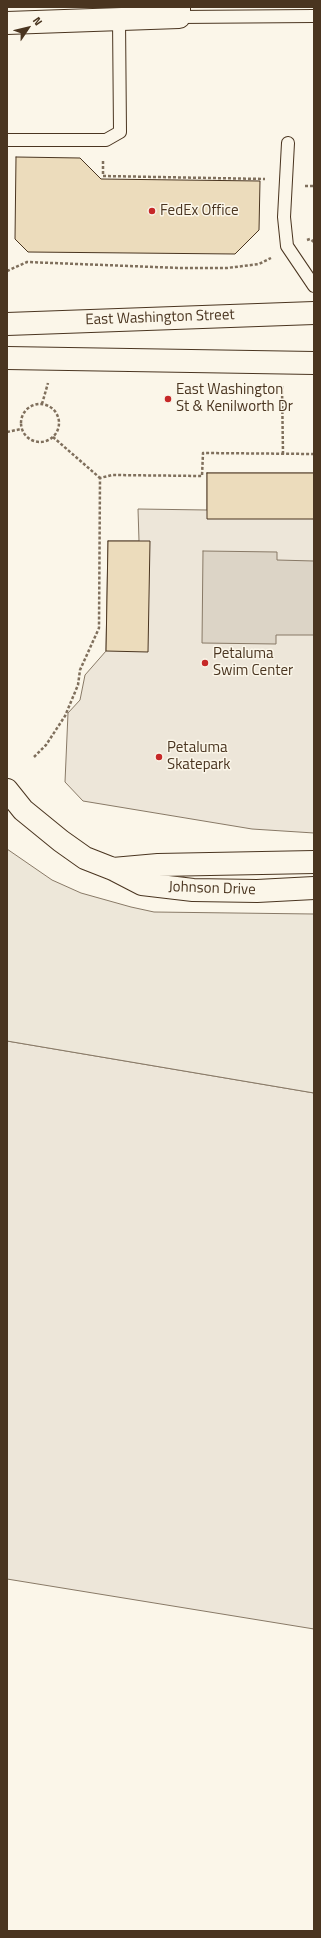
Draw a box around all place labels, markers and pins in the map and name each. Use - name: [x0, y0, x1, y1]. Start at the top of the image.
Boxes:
- place label: FedEx Office: [160, 202, 239, 220]
- marker: FedEx Office: [147, 206, 157, 216]
- place label: East Washington St & Kenilworth Dr: [176, 381, 293, 416]
- marker: East Washington St & Kenilworth Dr: [163, 394, 173, 404]
- place label: Petaluma Swim Center: [213, 645, 293, 680]
- marker: Petaluma Swim Center: [200, 658, 210, 668]
- place label: Petaluma Skatepark: [167, 739, 230, 774]
- marker: Petaluma Skatepark: [154, 752, 164, 762]

